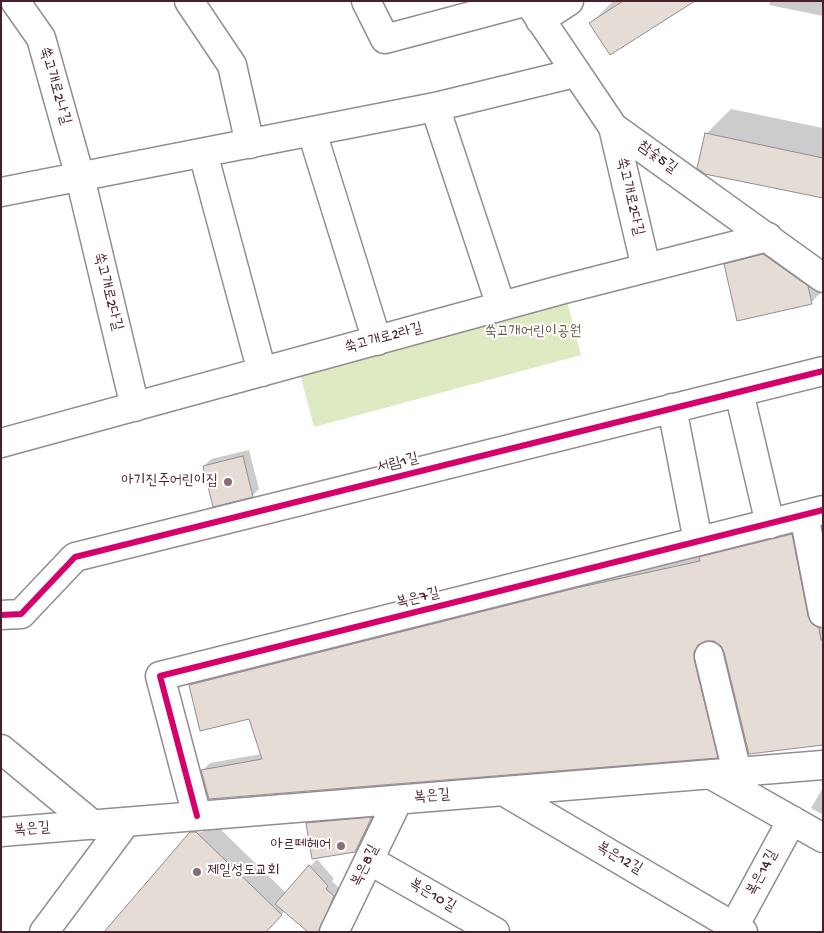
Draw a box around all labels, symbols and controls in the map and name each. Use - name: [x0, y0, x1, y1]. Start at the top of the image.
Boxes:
- street label: 쑥고개로2나길: [34, 45, 74, 127]
- street label: 참숯5길: [634, 138, 680, 178]
- street label: 쑥고개로2다길: [611, 156, 647, 238]
- street label: 쑥고개로2다길: [89, 251, 125, 333]
- street label: 쑥고개로2라길: [343, 320, 425, 358]
- park label: 쑥고개어린이공원: [485, 324, 581, 342]
- street label: 서림1길: [375, 450, 421, 478]
- place label: 아기진주어린이집: [121, 473, 218, 491]
- marker: 아기진주어린이집: [222, 476, 234, 488]
- street label: 복은7길: [394, 585, 442, 613]
- street label: 복은길: [413, 786, 451, 808]
- street label: 복은길: [13, 819, 51, 841]
- place label: 아르떼헤어: [271, 837, 331, 855]
- street label: 복은12길: [593, 839, 645, 879]
- marker: 아르떼헤어: [335, 840, 347, 852]
- street label: 복은8길: [348, 842, 384, 890]
- street label: 복은14길: [743, 847, 783, 899]
- place label: 제일성도교회: [207, 863, 279, 881]
- marker: 제일성도교회: [191, 866, 203, 878]
- street label: 복은10길: [406, 876, 458, 916]

